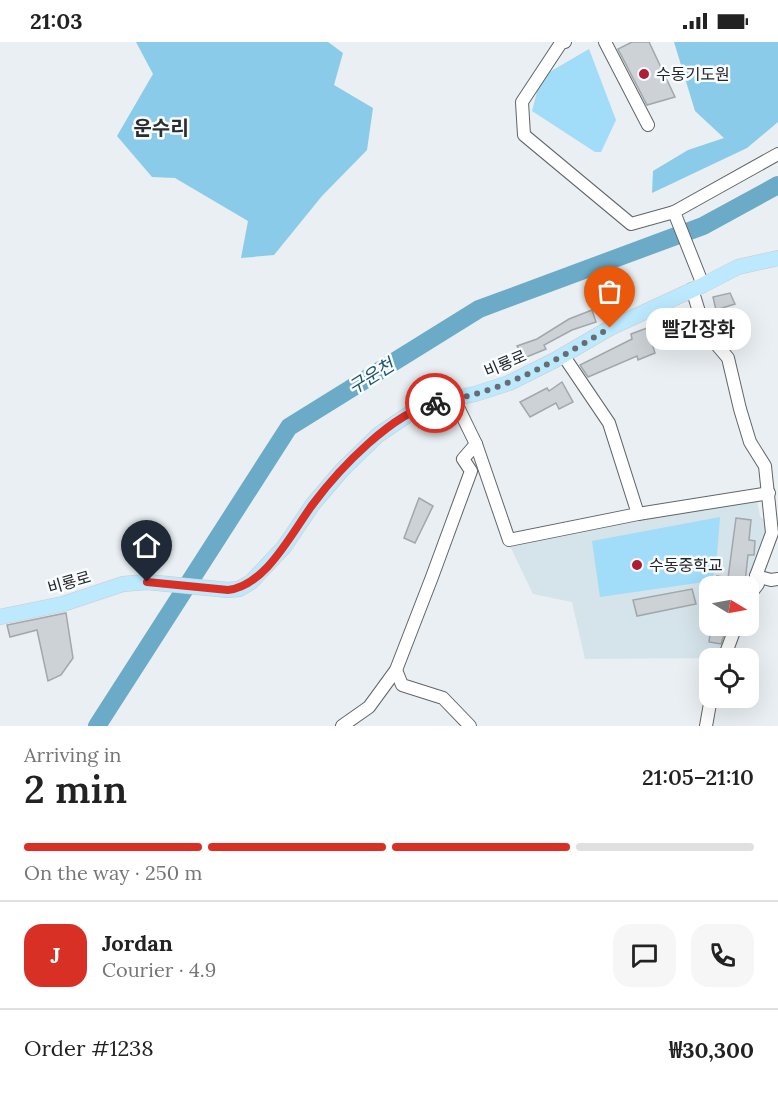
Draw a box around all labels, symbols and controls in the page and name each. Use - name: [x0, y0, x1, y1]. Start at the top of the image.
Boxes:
- text: 21:03: [30, 7, 82, 35]
- place label: 수동기도원: [656, 64, 730, 84]
- marker: 수동기도원: [637, 67, 651, 81]
- district label: 운수리: [133, 115, 189, 140]
- pin: [584, 266, 635, 328]
- icon: bag: [593, 275, 626, 308]
- callout: 빨간장화: [646, 307, 751, 349]
- text: 빨간장화: [662, 316, 735, 341]
- street label: 비룡로: [481, 345, 529, 381]
- water label: 구운천: [344, 352, 400, 399]
- courier: [405, 373, 465, 433]
- icon: bike: [419, 387, 452, 420]
- pin: [121, 520, 172, 582]
- icon: home: [130, 529, 163, 562]
- place label: 수동중학교: [649, 555, 723, 575]
- marker: 수동중학교: [630, 558, 644, 572]
- street label: 비룡로: [45, 566, 93, 598]
- north arrow: [699, 576, 759, 636]
- map controls: [699, 576, 759, 708]
- button: locate: [699, 648, 759, 708]
- text: Arriving in: [24, 742, 121, 767]
- text: 21:05–21:10: [642, 763, 754, 791]
- text: 2 min: [24, 764, 127, 814]
- text: On the way · 250 m: [24, 860, 202, 885]
- button: chat: [613, 924, 676, 987]
- button: phone: [691, 924, 754, 987]
- text: Jordan: [102, 929, 173, 957]
- text: J: [51, 941, 60, 969]
- text: Courier · 4.9: [102, 957, 216, 982]
- text: Order #1238: [24, 1034, 154, 1062]
- text: ₩30,300: [669, 1036, 754, 1064]

